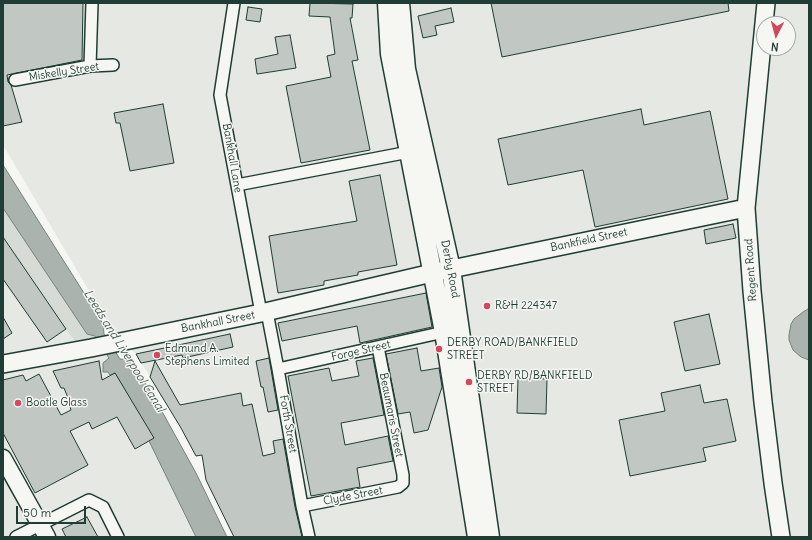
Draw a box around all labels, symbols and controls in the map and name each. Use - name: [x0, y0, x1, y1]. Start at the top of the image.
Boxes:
- north arrow: [756, 16, 796, 56]
- text: N: [770, 40, 779, 54]
- street label: Miskelly Street: [28, 60, 100, 84]
- street label: Bankhall Lane: [219, 122, 245, 194]
- street label: Bankfield Street: [549, 225, 629, 255]
- street label: Regent Road: [742, 238, 760, 302]
- street label: Derby Road: [438, 239, 462, 299]
- water label: Leeds and Liverpool Canal: [80, 287, 168, 415]
- place label: R&H 224347: [495, 299, 557, 313]
- marker: R&H 224347: [482, 301, 492, 311]
- street label: Bankhall Street: [180, 308, 256, 336]
- place label: DERBY ROAD/BANKFIELD STREET: [447, 336, 578, 362]
- street label: Forge Street: [330, 338, 392, 364]
- place label: Edmund A. Stephens Limited: [165, 342, 250, 368]
- marker: DERBY ROAD/BANKFIELD STREET: [434, 344, 444, 354]
- marker: Edmund A. Stephens Limited: [152, 350, 162, 360]
- place label: DERBY RD/BANKFIELD STREET: [477, 369, 593, 395]
- street label: Beaumaris Street: [376, 372, 406, 458]
- marker: DERBY RD/BANKFIELD STREET: [464, 377, 474, 387]
- street label: Forth Street: [276, 394, 300, 454]
- place label: Bootle Glass: [26, 396, 87, 410]
- marker: Bootle Glass: [13, 398, 23, 408]
- street label: Clyde Street: [322, 484, 384, 508]
- scale bar: [18, 498, 88, 524]
- text: 50 m: [23, 505, 51, 520]

